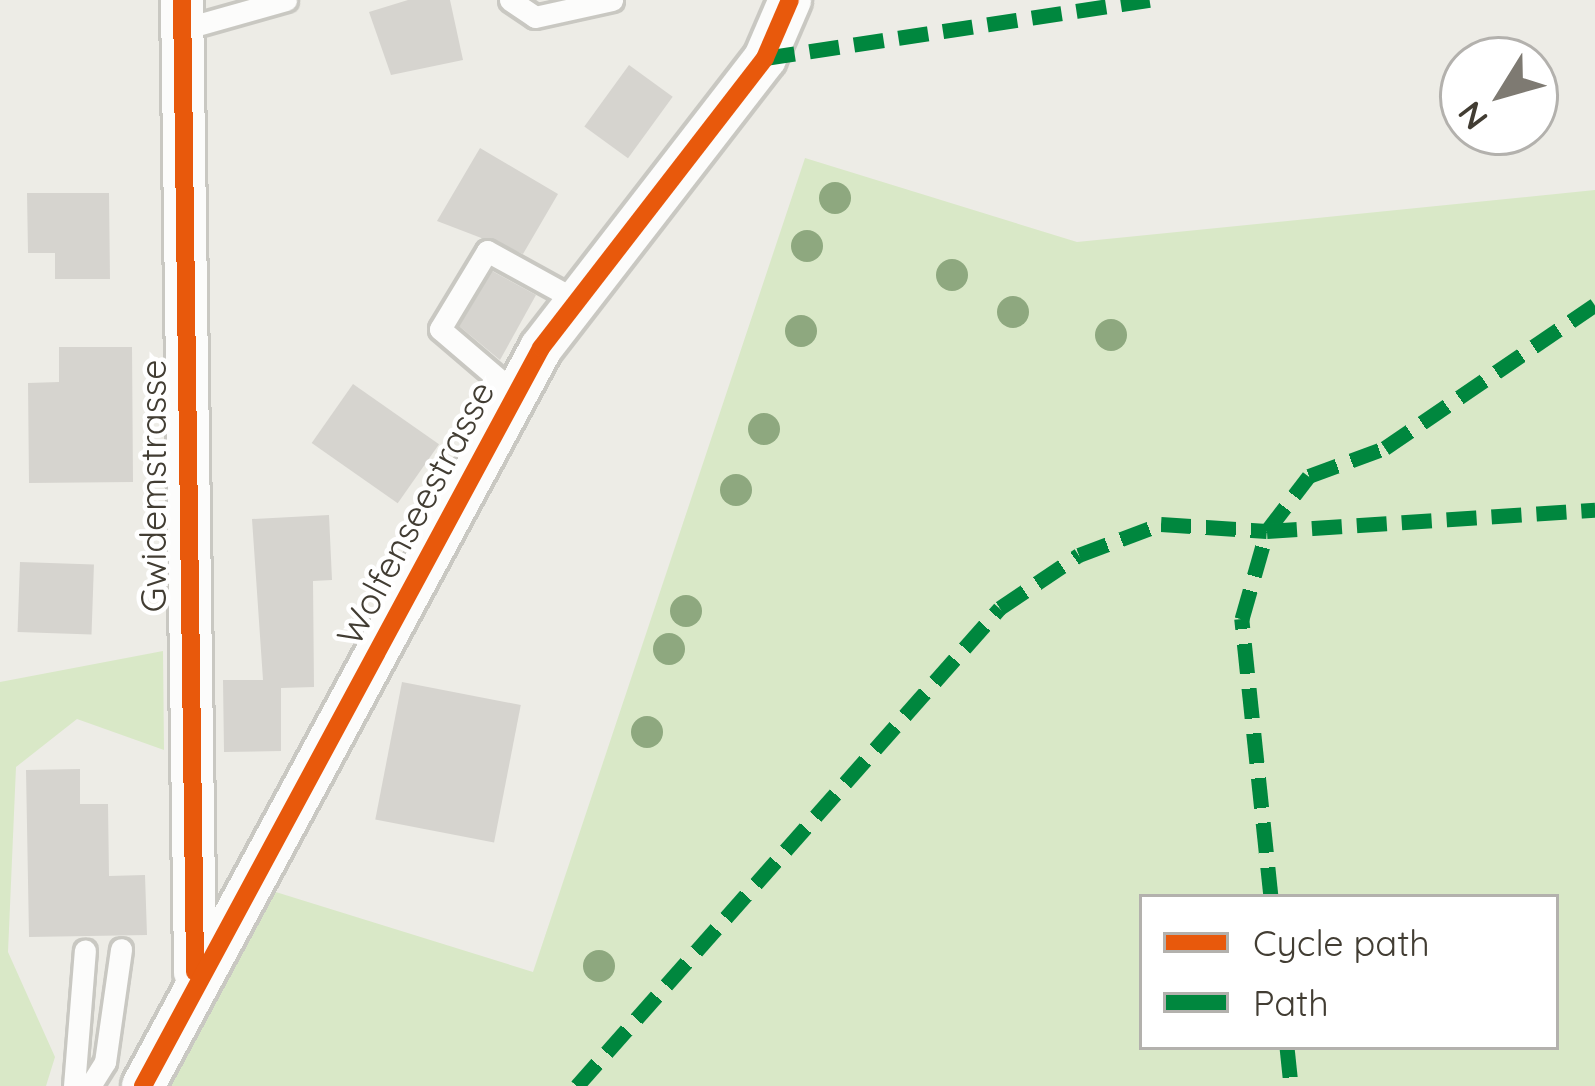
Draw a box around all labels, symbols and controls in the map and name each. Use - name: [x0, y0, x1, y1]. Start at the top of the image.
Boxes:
- north arrow: [1439, 36, 1559, 156]
- text: N: [1449, 94, 1496, 138]
- street label: Gwidemstrasse: [131, 359, 175, 613]
- street label: Wolfenseestrasse: [327, 373, 503, 653]
- legend: [1139, 894, 1559, 1050]
- text: Cycle path: [1253, 920, 1430, 965]
- text: Path: [1253, 980, 1329, 1025]

